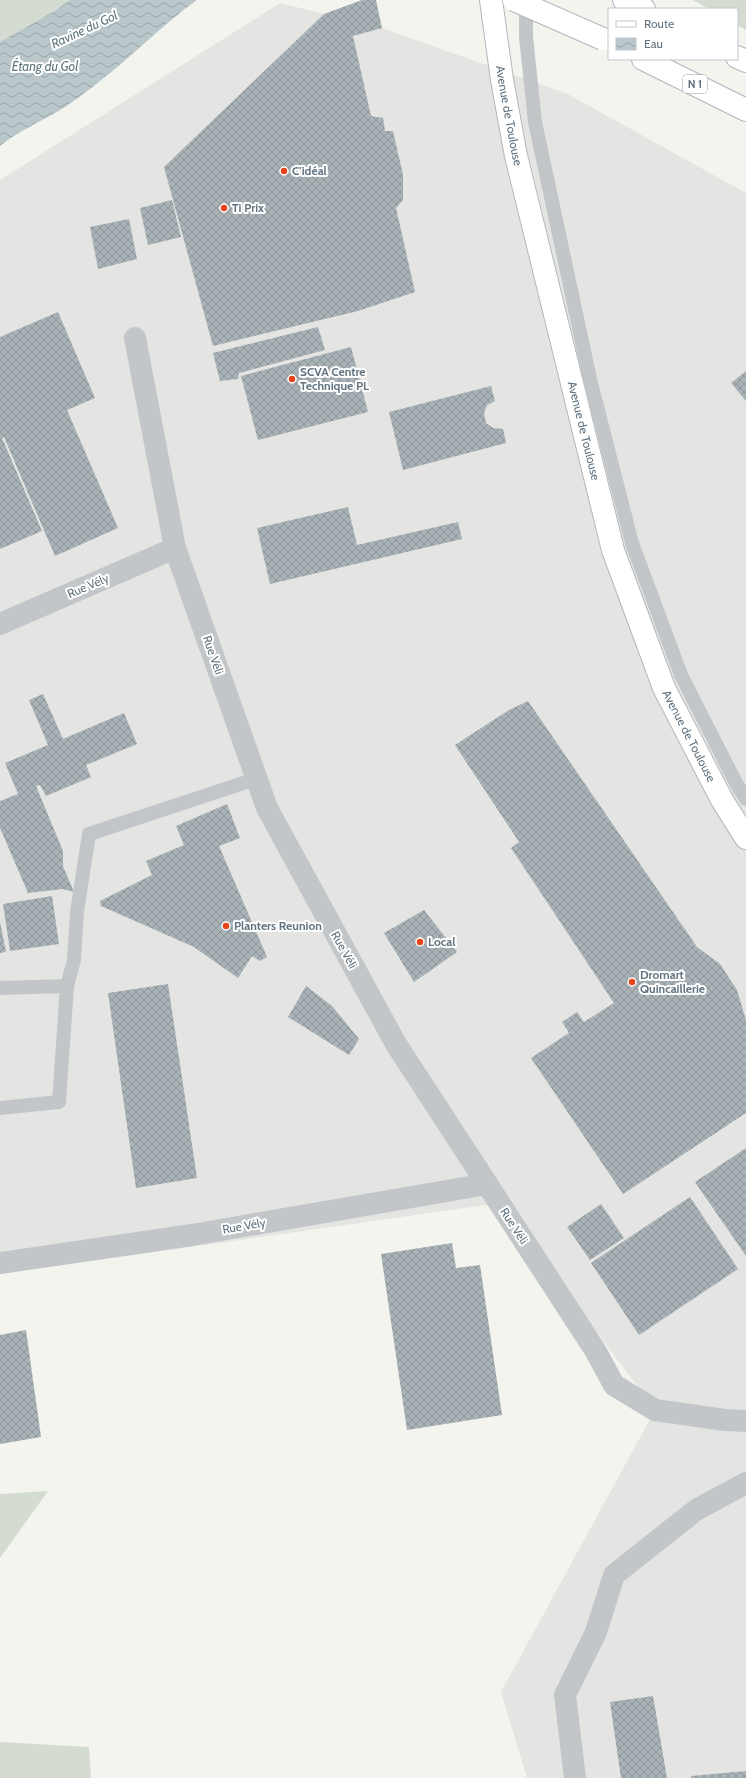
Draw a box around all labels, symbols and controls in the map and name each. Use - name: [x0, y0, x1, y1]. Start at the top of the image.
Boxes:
- water label: Ravine du Gol: [48, 7, 120, 51]
- legend: [608, 8, 738, 60]
- text: Route: [644, 16, 674, 31]
- text: Eau: [644, 36, 663, 51]
- water label: Étang du Gol: [12, 57, 78, 74]
- street label: Avenue de Toulouse: [493, 65, 526, 167]
- road number: N 1: [683, 75, 707, 93]
- place label: C'idéal: [292, 163, 327, 178]
- marker: C'idéal: [279, 166, 289, 176]
- place label: Ti Prix: [232, 200, 264, 215]
- marker: Ti Prix: [219, 203, 229, 213]
- place label: SCVA Centre Technique PL: [300, 364, 369, 393]
- marker: SCVA Centre Technique PL: [287, 374, 297, 384]
- street label: Avenue de Toulouse: [565, 380, 604, 482]
- street label: Rue Vély: [65, 570, 111, 601]
- street label: Rue Véli: [200, 633, 227, 676]
- street label: Avenue de Toulouse: [659, 687, 719, 784]
- place label: Planters Reunion: [234, 918, 322, 933]
- marker: Planters Reunion: [221, 921, 231, 931]
- street label: Rue Véli: [328, 928, 361, 971]
- place label: Local: [428, 934, 455, 949]
- marker: Local: [415, 937, 425, 947]
- place label: Dromart Quincaillerie: [640, 967, 705, 996]
- marker: Dromart Quincaillerie: [627, 977, 637, 987]
- street label: Rue Véli: [497, 1205, 532, 1247]
- street label: Rue Vély: [221, 1214, 267, 1237]

